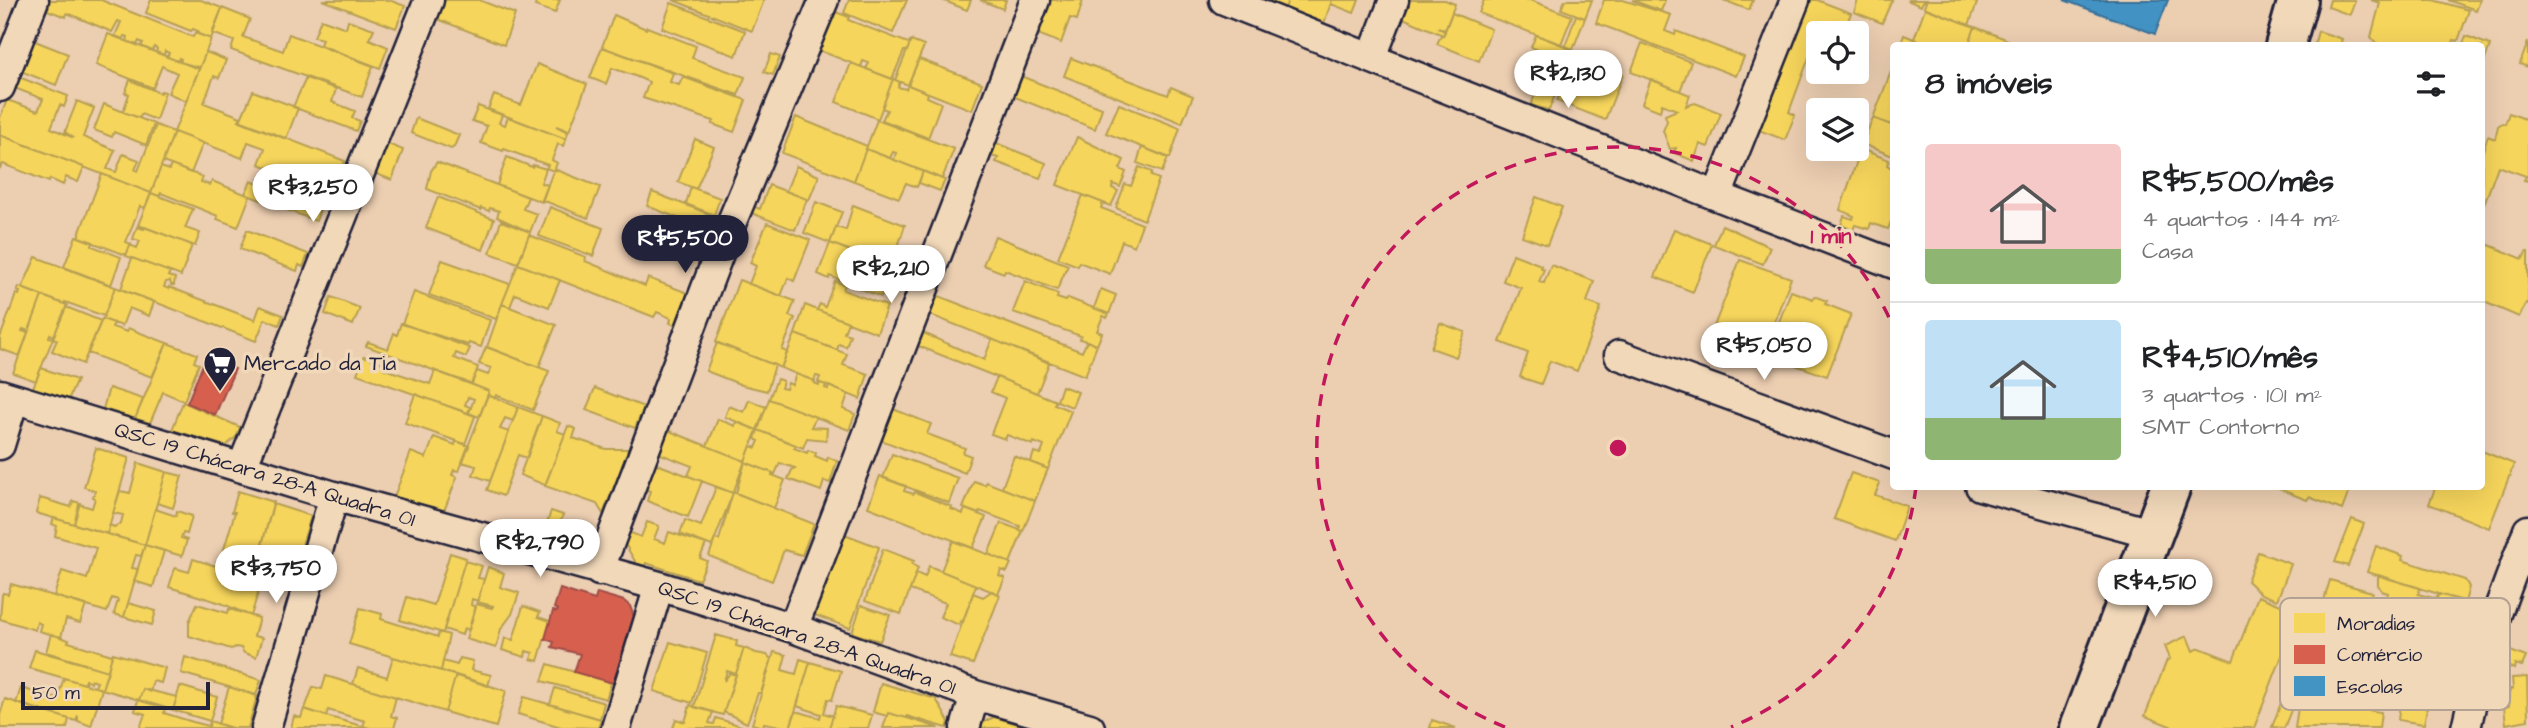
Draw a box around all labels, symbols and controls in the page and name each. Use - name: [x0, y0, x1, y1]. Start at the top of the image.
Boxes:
- map controls: [1806, 21, 1869, 161]
- button: locate: [1806, 21, 1869, 84]
- pin: R$2,130: [1503, 50, 1633, 110]
- text: R$2,130: [1530, 57, 1606, 89]
- text: 8 imóveis: [1925, 63, 2053, 105]
- icon: filters: [2412, 65, 2450, 103]
- button: layers: [1806, 98, 1869, 161]
- text: R$5,500/mês: [2142, 161, 2334, 203]
- pin: R$3,250: [248, 164, 378, 224]
- text: R$3,250: [269, 171, 357, 203]
- icon: home: [1981, 172, 2065, 256]
- text: 4 quartos · 144 m²: [2142, 203, 2340, 235]
- pin: R$5,500: [620, 216, 750, 275]
- text: R$5,500: [638, 222, 732, 254]
- text: 1 min: [1810, 222, 1852, 251]
- text: Casa: [2142, 235, 2193, 267]
- pin: R$2,210: [826, 246, 956, 305]
- text: R$2,210: [852, 252, 930, 284]
- pin: R$5,050: [1699, 322, 1829, 382]
- text: R$5,050: [1717, 329, 1811, 361]
- text: R$4,510/mês: [2142, 337, 2318, 379]
- supermarket icon: Mercado da Tia: [201, 344, 239, 393]
- icon: home: [1981, 348, 2065, 432]
- place label: Mercado da Tia: [244, 349, 396, 378]
- text: 3 quartos · 101 m²: [2142, 379, 2322, 411]
- text: SMT Contorno: [2142, 411, 2299, 443]
- street label: QSC 19 Chácara 28-A Quadra 01: [111, 415, 419, 534]
- centre of rings: [1606, 436, 1630, 460]
- pin: R$2,790: [475, 520, 605, 579]
- text: R$2,790: [496, 526, 584, 558]
- pin: R$3,750: [211, 546, 341, 605]
- text: R$3,750: [231, 552, 321, 584]
- pin: R$4,510: [2090, 560, 2220, 619]
- text: R$4,510: [2114, 566, 2196, 598]
- street label: QSC 19 Chácara 28-A Quadra 01: [654, 573, 960, 702]
- legend: [2280, 598, 2510, 710]
- text: Moradias: [2337, 611, 2415, 638]
- text: Comércio: [2337, 642, 2423, 669]
- text: Escolas: [2337, 674, 2403, 701]
- scale bar: [21, 679, 210, 711]
- text: 50 m: [32, 680, 80, 707]

